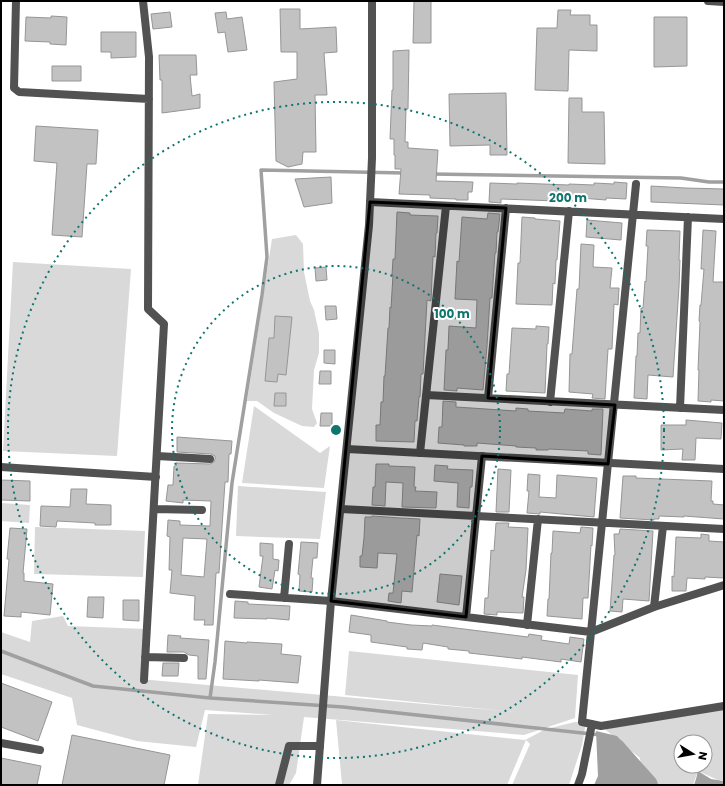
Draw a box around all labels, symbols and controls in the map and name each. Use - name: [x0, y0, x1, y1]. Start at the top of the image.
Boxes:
- text: 200 m: [549, 189, 587, 206]
- text: 100 m: [434, 305, 470, 322]
- centre of rings: [329, 423, 343, 437]
- north arrow: [673, 734, 713, 774]
- text: N: [694, 750, 711, 761]

